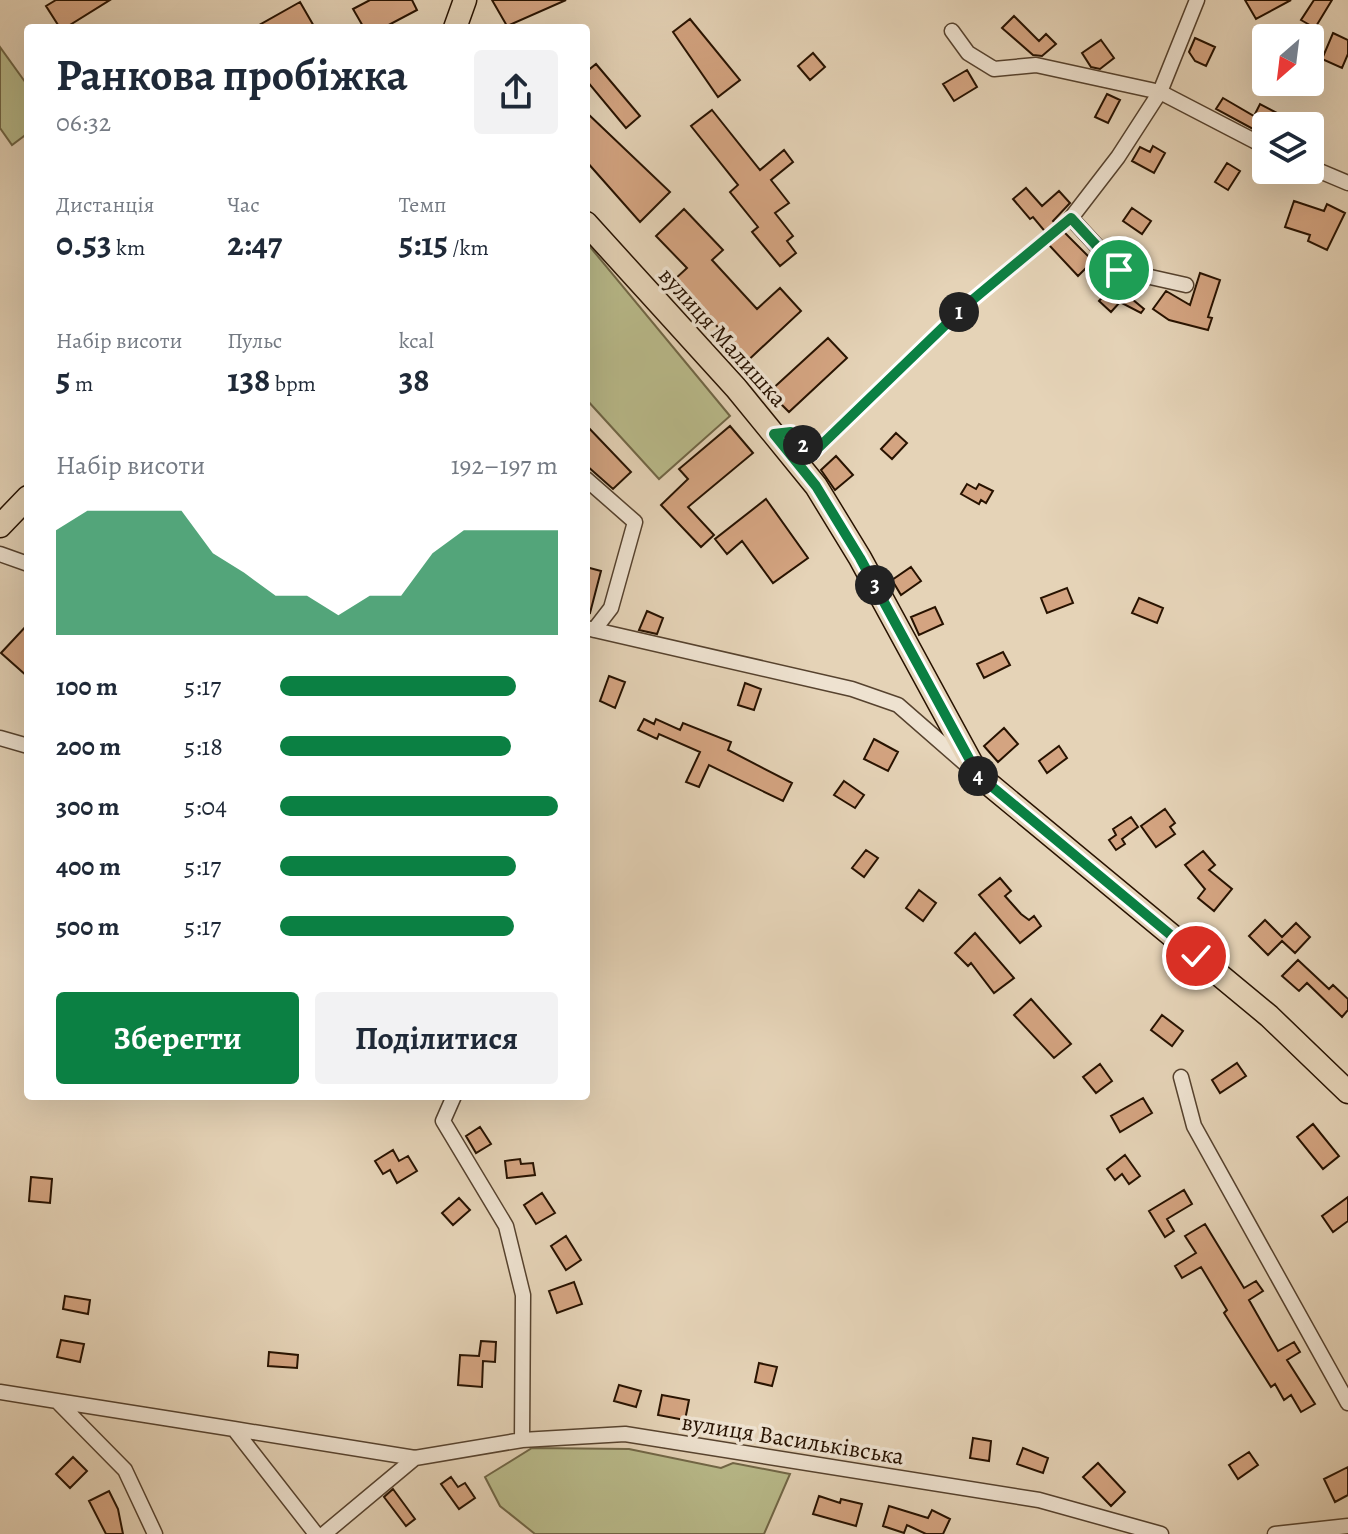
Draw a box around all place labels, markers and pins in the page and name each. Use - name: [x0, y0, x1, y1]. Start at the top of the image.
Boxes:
- pin: [1085, 236, 1153, 304]
- pin: 1: [939, 292, 979, 332]
- pin: 2: [783, 425, 823, 465]
- pin: 3: [855, 565, 895, 605]
- pin: 4: [958, 756, 998, 796]
- pin: [1162, 922, 1230, 990]

